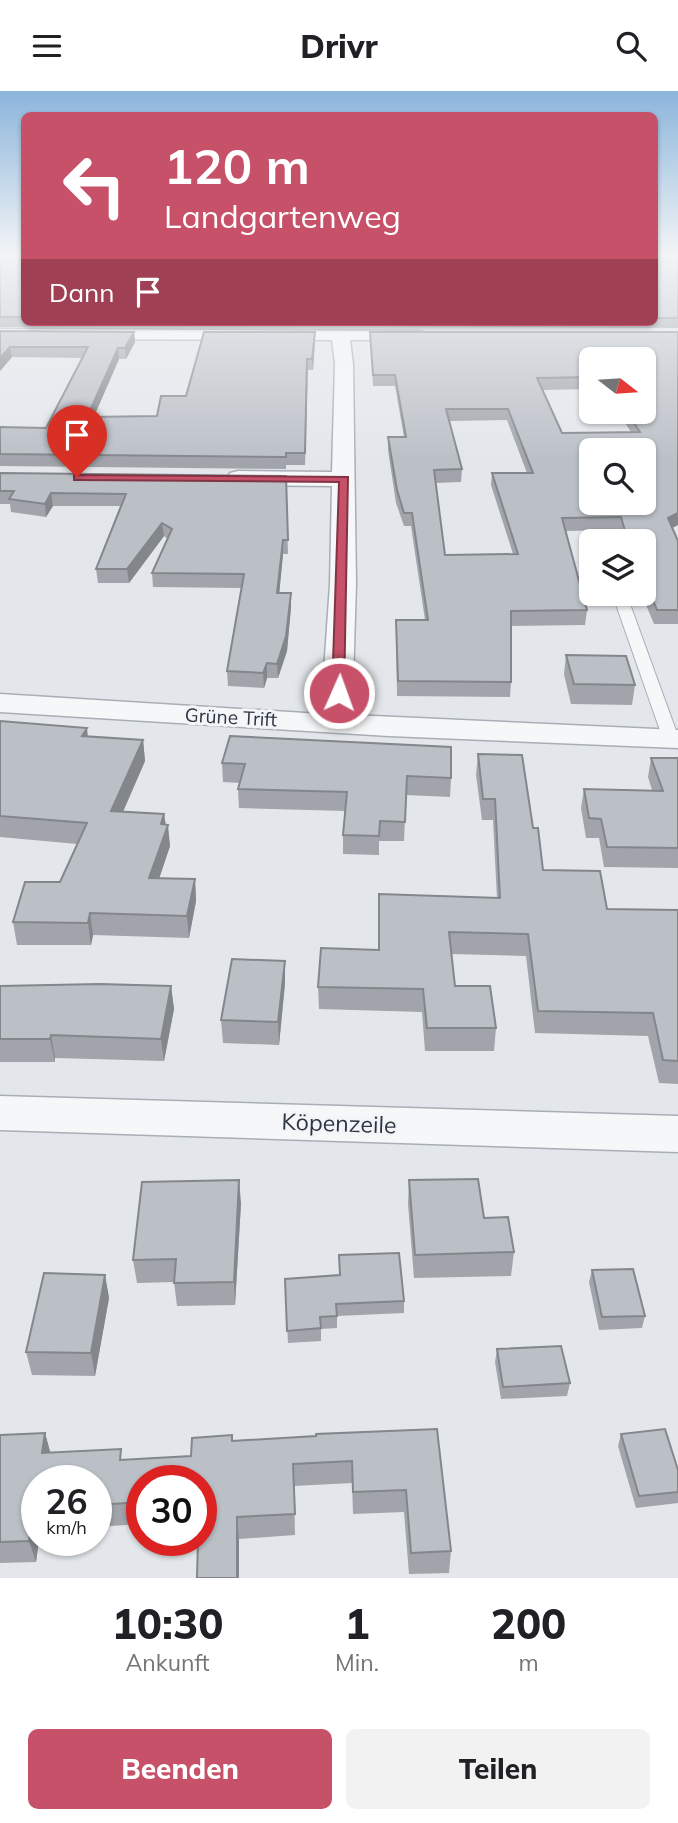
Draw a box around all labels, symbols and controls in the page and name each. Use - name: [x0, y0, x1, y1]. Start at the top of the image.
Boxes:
- text: Drivr: [300, 26, 378, 66]
- icon: menu: [28, 27, 66, 65]
- icon: search: [612, 27, 650, 65]
- text: 120 m: [164, 135, 310, 196]
- icon: left: [49, 140, 140, 231]
- text: Landgartenweg: [164, 196, 401, 236]
- icon: arrive: [129, 273, 167, 311]
- text: Dann: [49, 276, 115, 309]
- north arrow: [579, 347, 656, 423]
- map controls: [579, 347, 656, 606]
- pin: [47, 405, 107, 477]
- icon: arrive: [58, 416, 96, 454]
- button: search: [579, 438, 656, 515]
- button: layers: [579, 529, 656, 606]
- position arrow: [302, 656, 376, 730]
- street label: Grüne Trift: [184, 703, 278, 731]
- street label: Köpenzeile: [281, 1107, 397, 1139]
- speed limit sign: 30: [126, 1465, 217, 1556]
- text: 26: [45, 1479, 88, 1523]
- text: km/h: [46, 1516, 87, 1539]
- text: 10:30: [112, 1597, 223, 1650]
- text: 1: [344, 1597, 370, 1650]
- text: 200: [491, 1597, 566, 1650]
- text: Ankunft: [125, 1648, 210, 1677]
- text: Min.: [335, 1648, 379, 1677]
- text: m: [518, 1648, 539, 1677]
- button: Beenden: [28, 1729, 332, 1809]
- button: Teilen: [346, 1729, 650, 1809]

